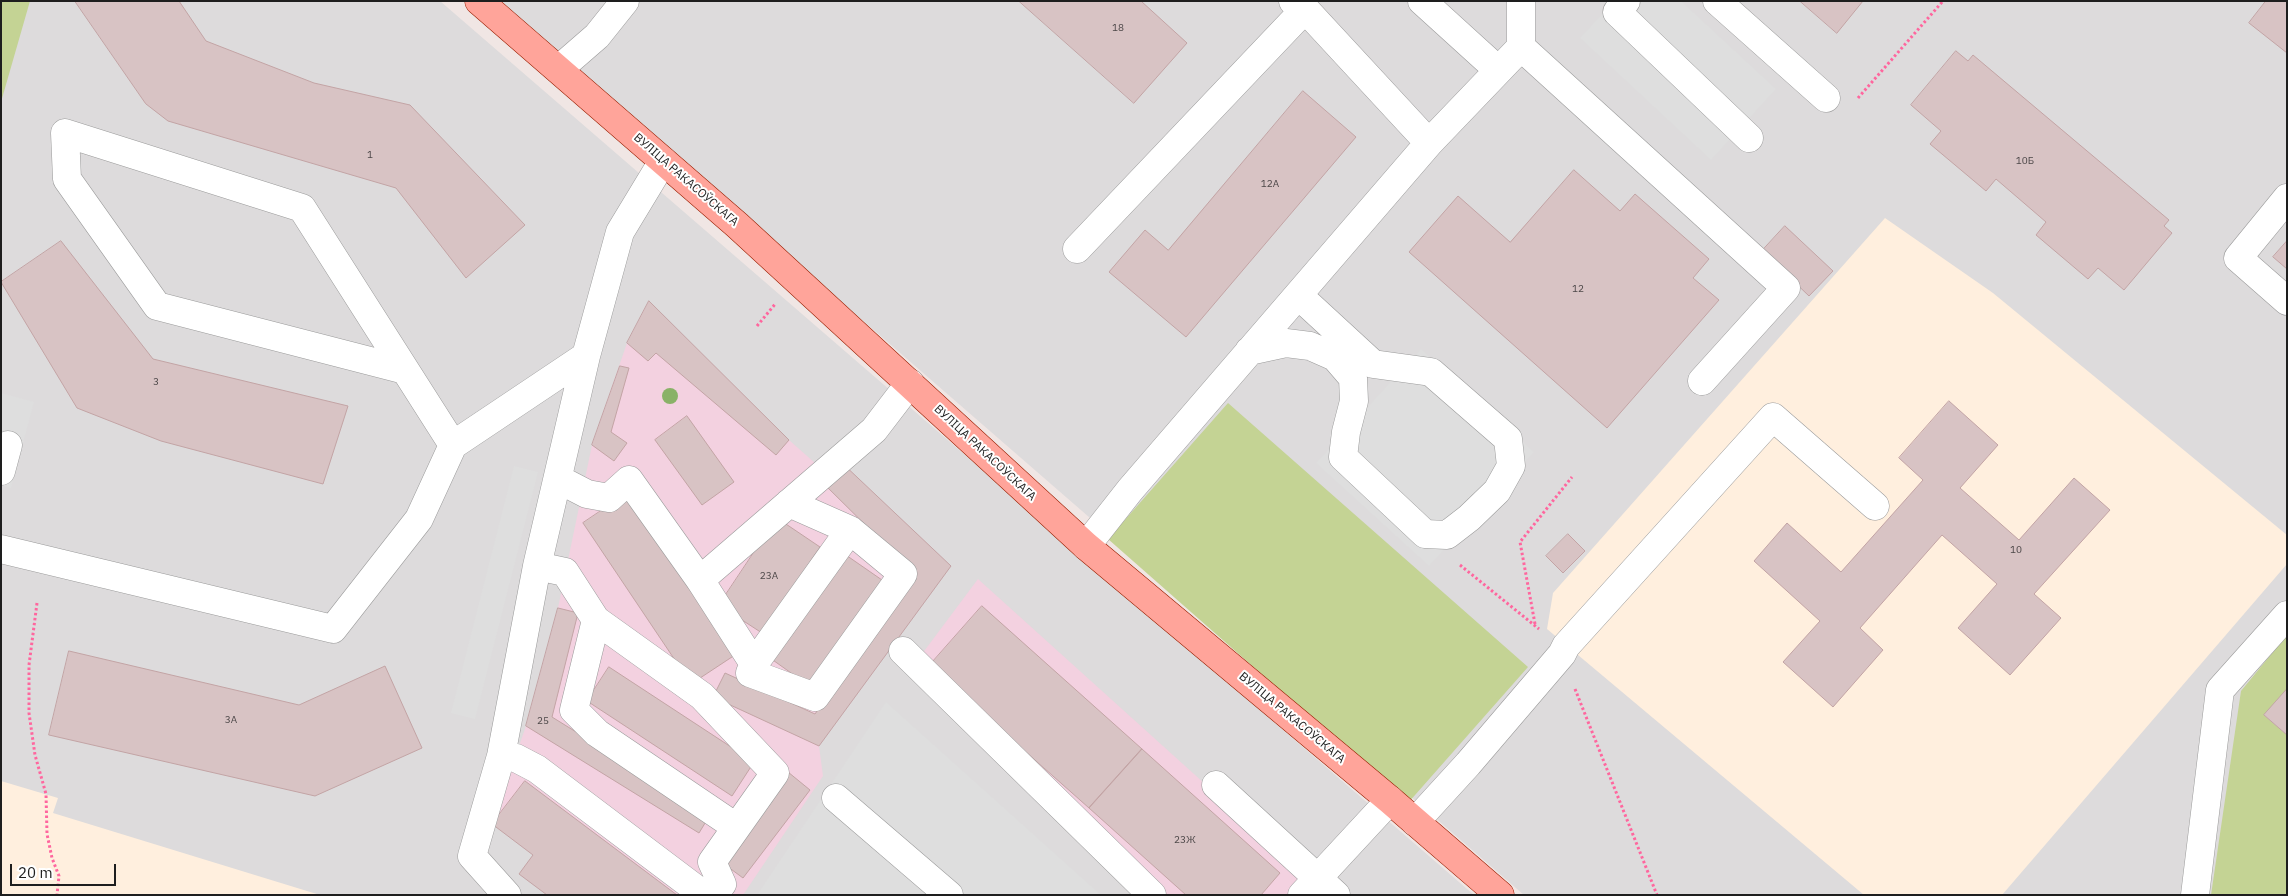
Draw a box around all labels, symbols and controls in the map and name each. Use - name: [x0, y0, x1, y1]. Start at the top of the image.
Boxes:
- house number: 18: [1112, 22, 1124, 34]
- street label: ВУЛІЦА РАКАСОЎСКАГА: [631, 131, 741, 229]
- house number: 1: [367, 149, 373, 161]
- house number: 10Б: [2016, 155, 2034, 167]
- house number: 12А: [1261, 178, 1279, 190]
- house number: 12: [1572, 283, 1584, 295]
- house number: 3: [153, 376, 159, 388]
- street label: ВУЛІЦА РАКАСОЎСКАГА: [931, 402, 1039, 504]
- house number: 10: [2010, 544, 2022, 556]
- house number: 23А: [760, 570, 778, 582]
- street label: ВУЛІЦА РАКАСОЎСКАГА: [1236, 669, 1348, 767]
- house number: 3А: [225, 714, 237, 726]
- house number: 25: [537, 715, 549, 727]
- house number: 23Ж: [1174, 834, 1196, 846]
- scale bar: [12, 854, 119, 886]
- text: 20 m: [18, 863, 53, 882]

